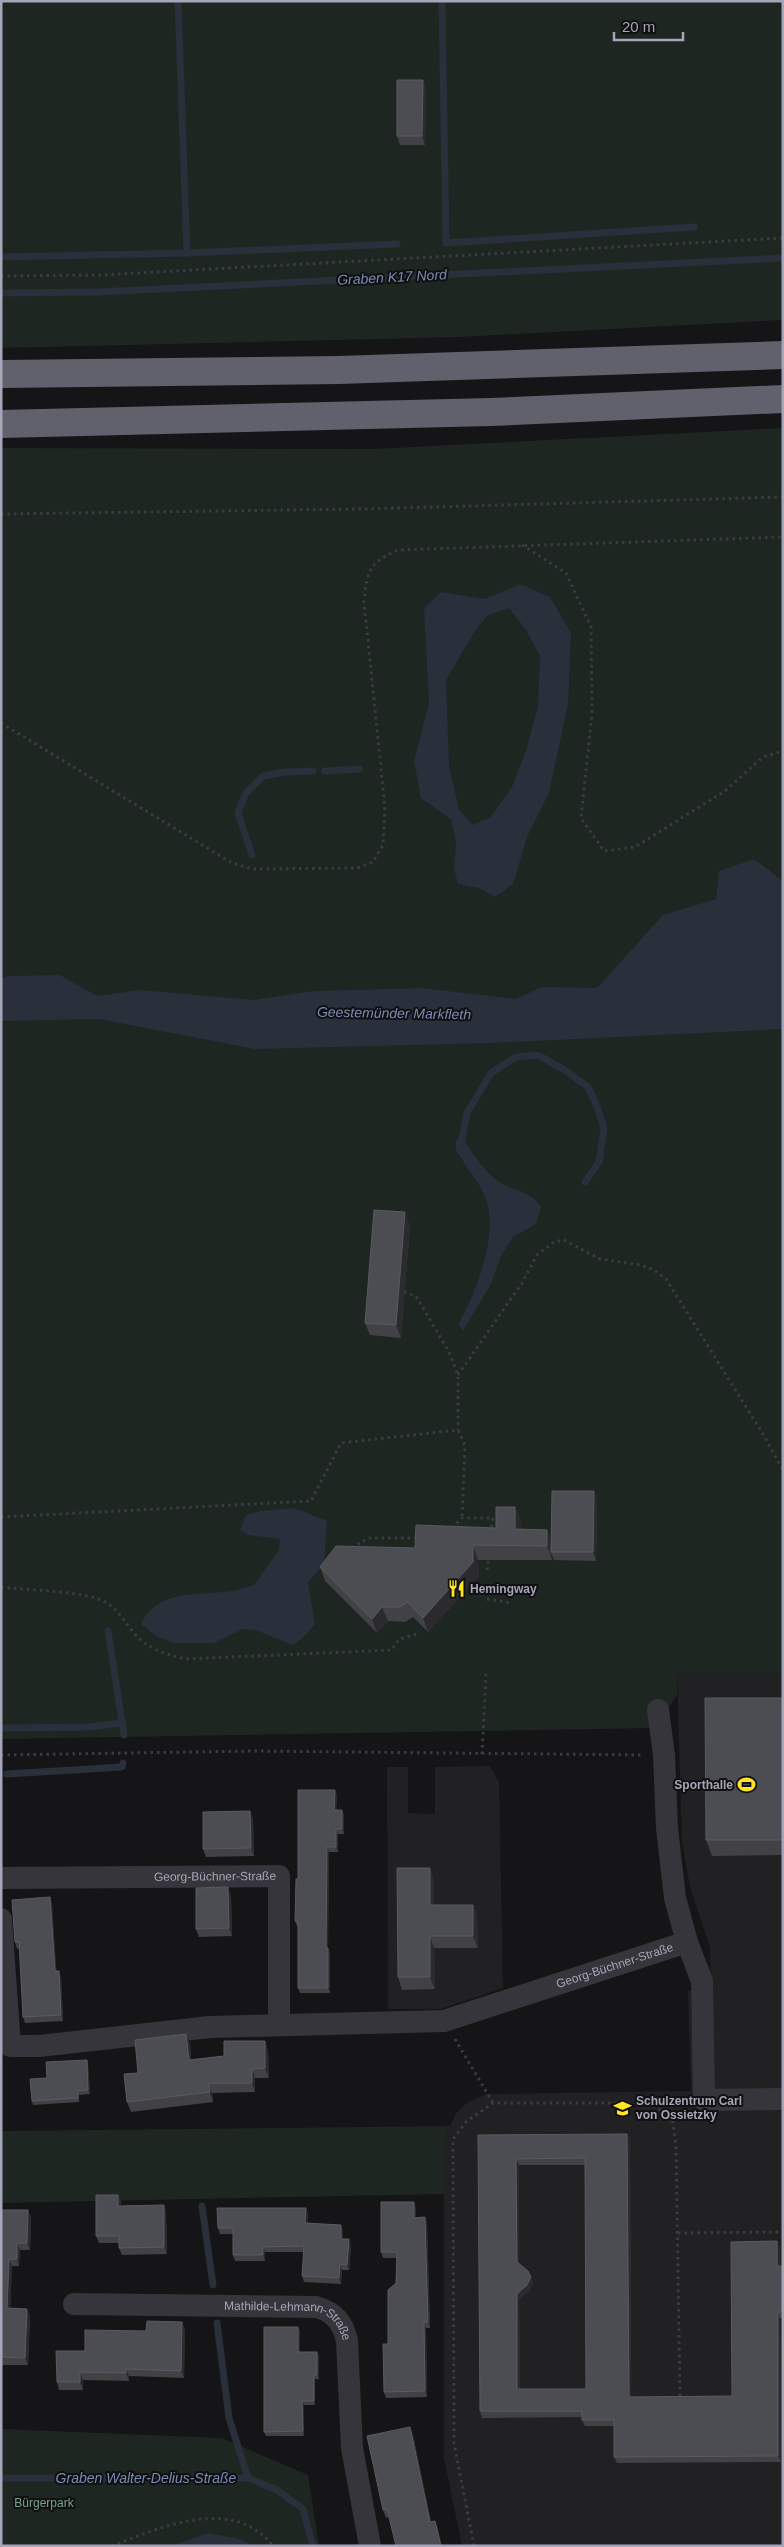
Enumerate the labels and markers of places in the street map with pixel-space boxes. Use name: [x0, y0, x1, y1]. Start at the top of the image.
restaurant icon: Hemingway: [446, 1579, 466, 1599]
place label: Hemingway: [470, 1582, 537, 1596]
sports icon: Sporthalle: [737, 1775, 757, 1795]
place label: Sporthalle: [674, 1778, 733, 1792]
place label: Schulzentrum Carl von Ossietzky: [636, 2094, 742, 2122]
school or university icon: Schulzentrum Carl von Ossietzky: [612, 2098, 632, 2118]

